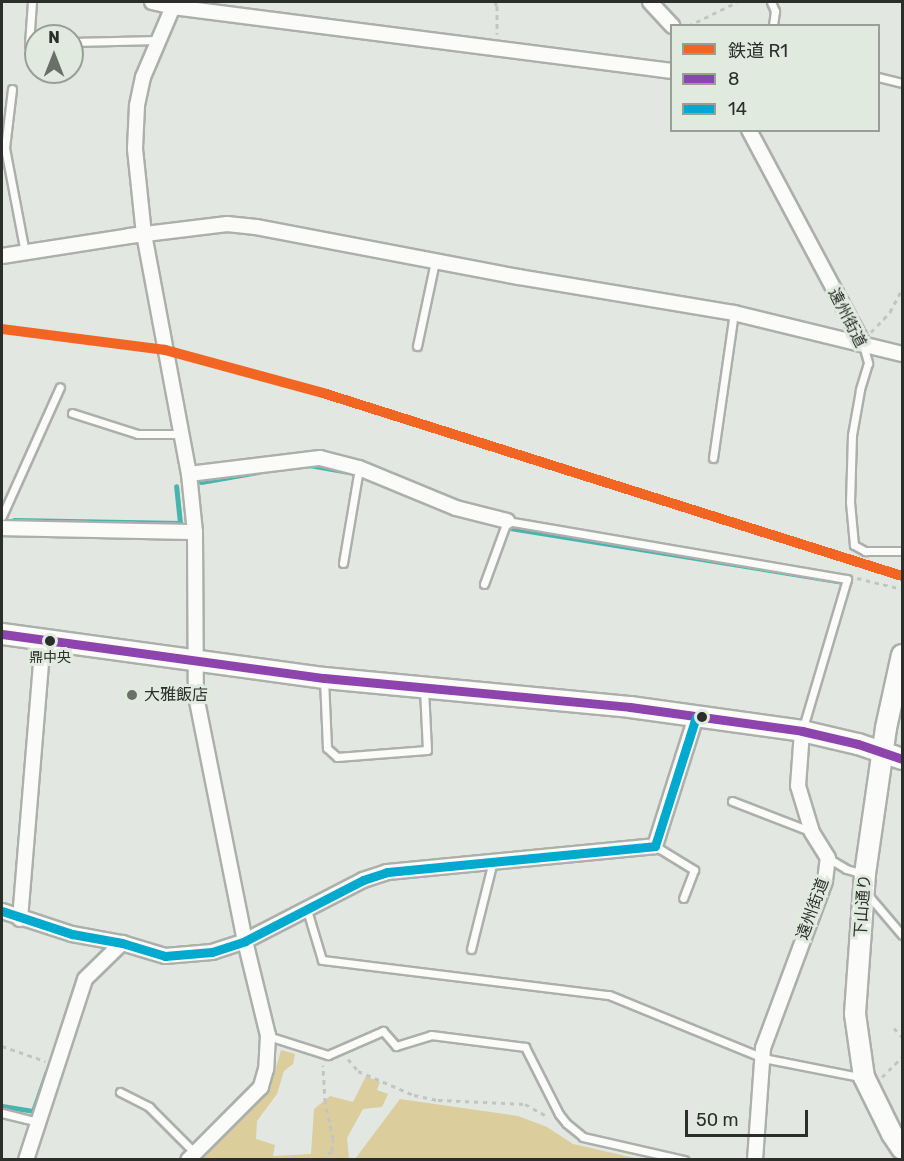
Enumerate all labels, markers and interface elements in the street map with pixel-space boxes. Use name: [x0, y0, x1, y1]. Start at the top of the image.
north arrow: [24, 24, 84, 84]
legend: [670, 24, 880, 132]
text: N: [48, 28, 60, 47]
text: 鉄道 R1: [728, 40, 788, 62]
text: 8: [728, 68, 739, 90]
text: 14: [728, 98, 747, 120]
street label: 遠州街道: [824, 285, 870, 351]
marker: 鼎中央: [44, 635, 56, 647]
place label: 鼎中央: [29, 650, 71, 666]
place label: 大雅飯店: [144, 685, 208, 705]
marker: 大雅飯店: [125, 688, 139, 702]
unlabelled marker: [696, 711, 708, 723]
street label: 下山通り: [851, 873, 875, 939]
street label: 遠州街道: [793, 876, 833, 942]
scale bar: [688, 1098, 811, 1136]
text: 50 m: [696, 1109, 739, 1131]

